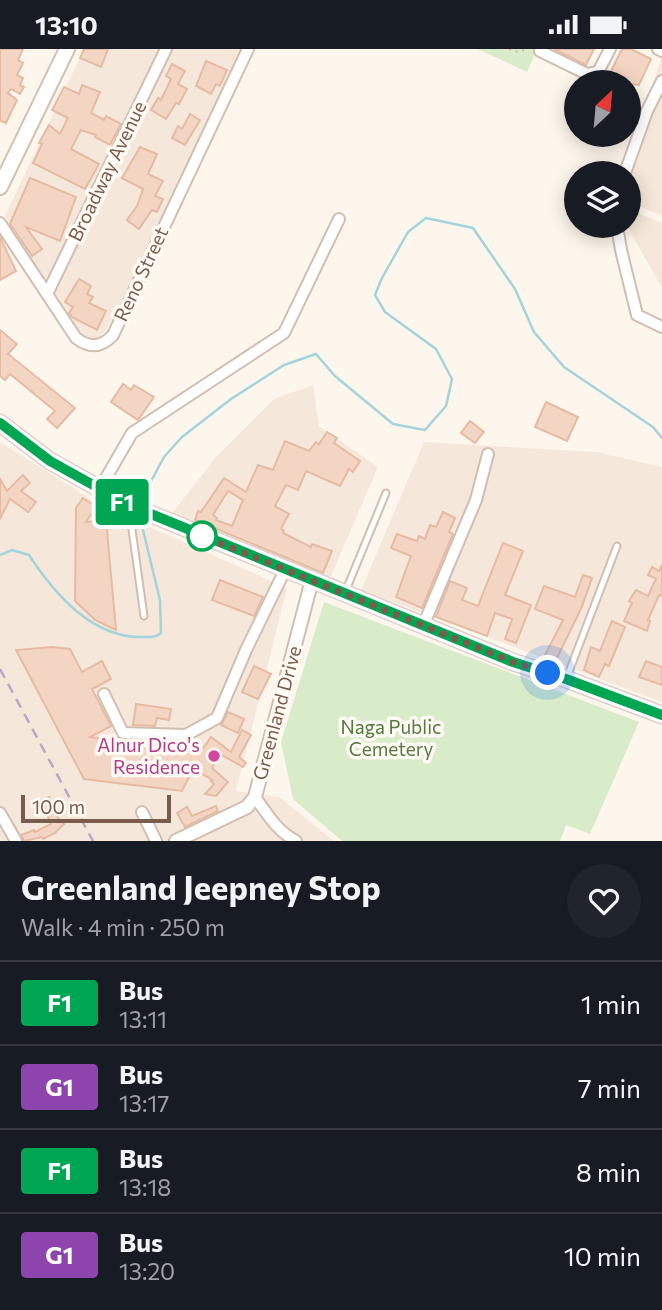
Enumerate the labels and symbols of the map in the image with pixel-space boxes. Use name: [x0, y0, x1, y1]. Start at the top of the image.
north arrow: [564, 70, 640, 147]
street label: Broadway Avenue: [63, 97, 150, 245]
street label: Reno Street: [109, 223, 173, 325]
line badge: F1: [90, 479, 154, 525]
unlabelled marker: [187, 521, 217, 551]
street label: Greenland Drive: [248, 643, 306, 783]
your location: [530, 655, 565, 690]
park label: Naga Public Cemetery: [341, 715, 441, 760]
place label: Alnur Dico's Residence: [97, 733, 200, 778]
marker: Alnur Dico's Residence: [206, 748, 222, 764]
scale bar: [21, 792, 172, 824]

